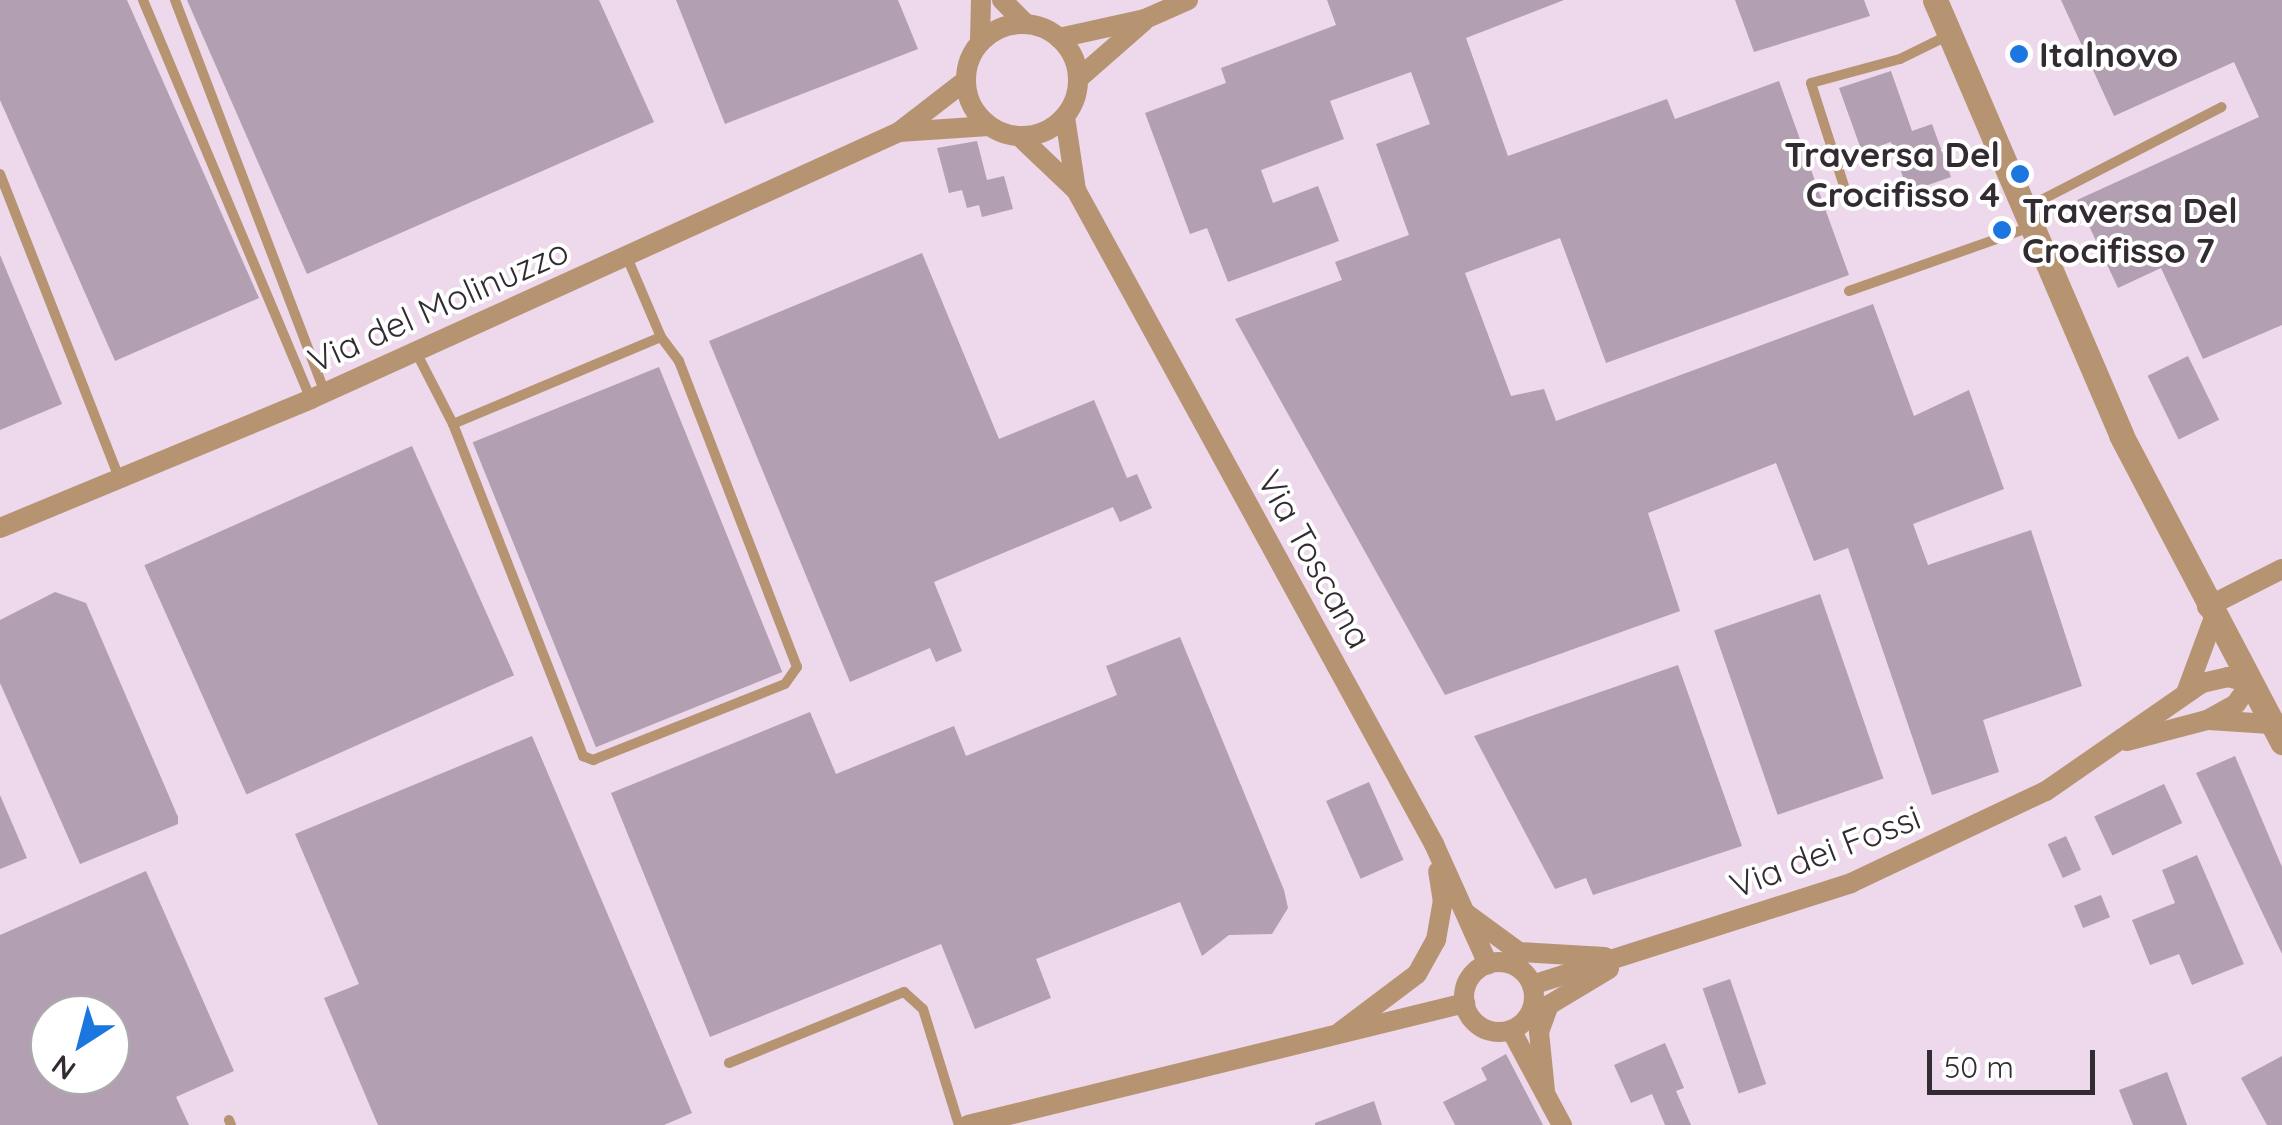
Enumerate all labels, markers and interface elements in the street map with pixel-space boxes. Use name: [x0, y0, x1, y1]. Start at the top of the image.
place label: Italnovo: [2039, 33, 2178, 75]
marker: Italnovo: [2008, 43, 2030, 65]
place label: Traversa Del Crocifisso 4: [1784, 133, 2000, 215]
marker: Traversa Del Crocifisso 4: [2009, 163, 2031, 185]
place label: Traversa Del Crocifisso 7: [2022, 189, 2238, 271]
marker: Traversa Del Crocifisso 7: [1991, 219, 2013, 241]
street label: Via del Molinuzzo: [301, 229, 575, 381]
street label: Via Toscana: [1249, 463, 1381, 655]
street label: Via dei Fossi: [1724, 796, 1926, 906]
north arrow: [30, 995, 130, 1095]
scale bar: [1932, 1030, 2100, 1092]
text: N: [45, 1048, 82, 1088]
text: 50 m: [1944, 1048, 2014, 1086]

